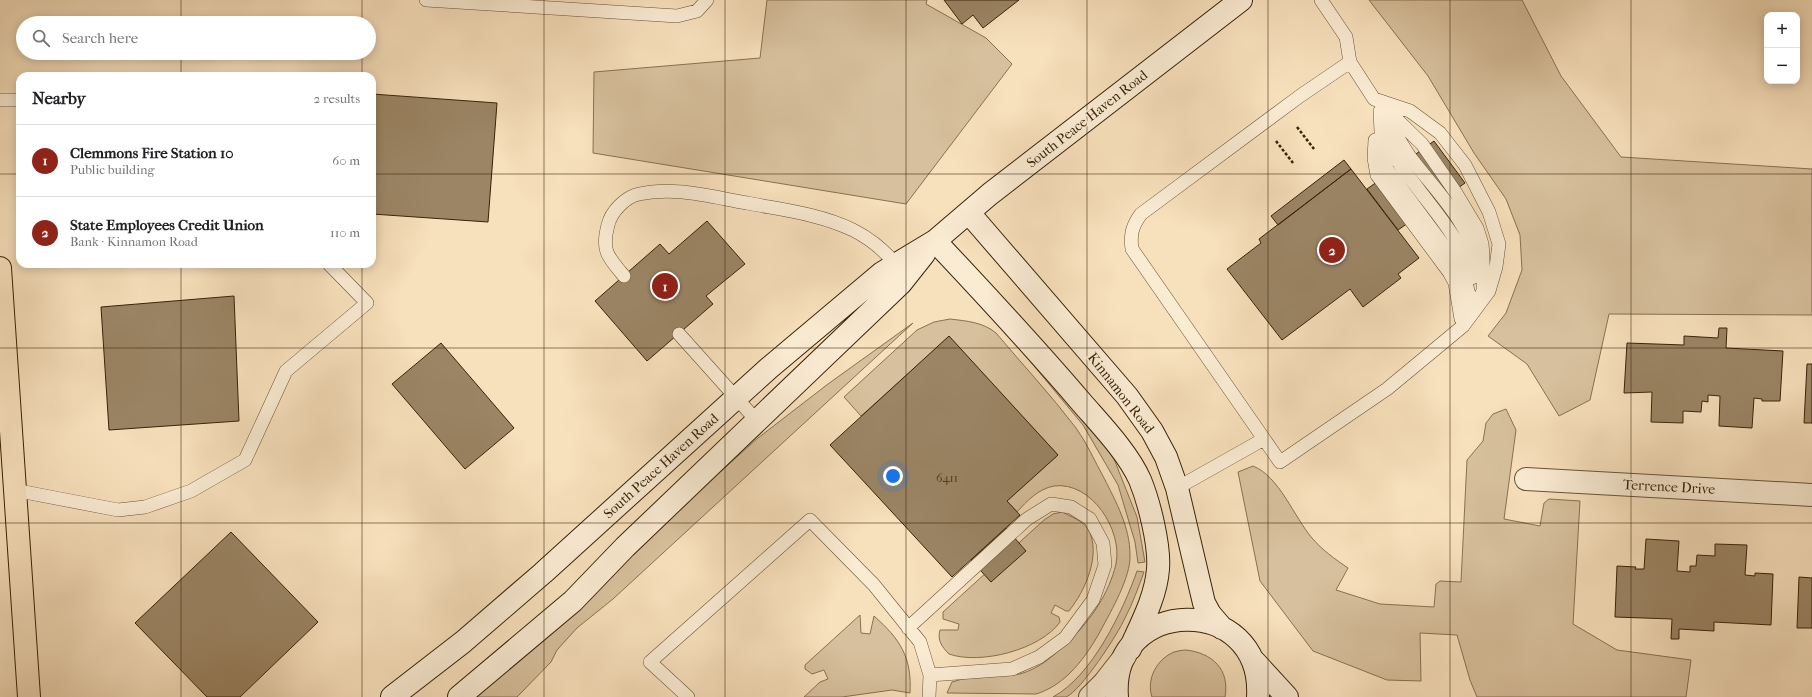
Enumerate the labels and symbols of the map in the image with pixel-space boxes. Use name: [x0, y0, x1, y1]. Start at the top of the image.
street label: South Peace Haven Road: [1023, 66, 1151, 172]
pin: 2: [1319, 235, 1345, 265]
pin: 1: [652, 271, 678, 301]
street label: Kinnamon Road: [1084, 349, 1158, 437]
street label: South Peace Haven Road: [600, 410, 722, 522]
your location: [883, 466, 903, 486]
house number: 6411: [936, 471, 958, 485]
street label: Terrence Drive: [1622, 476, 1716, 498]

